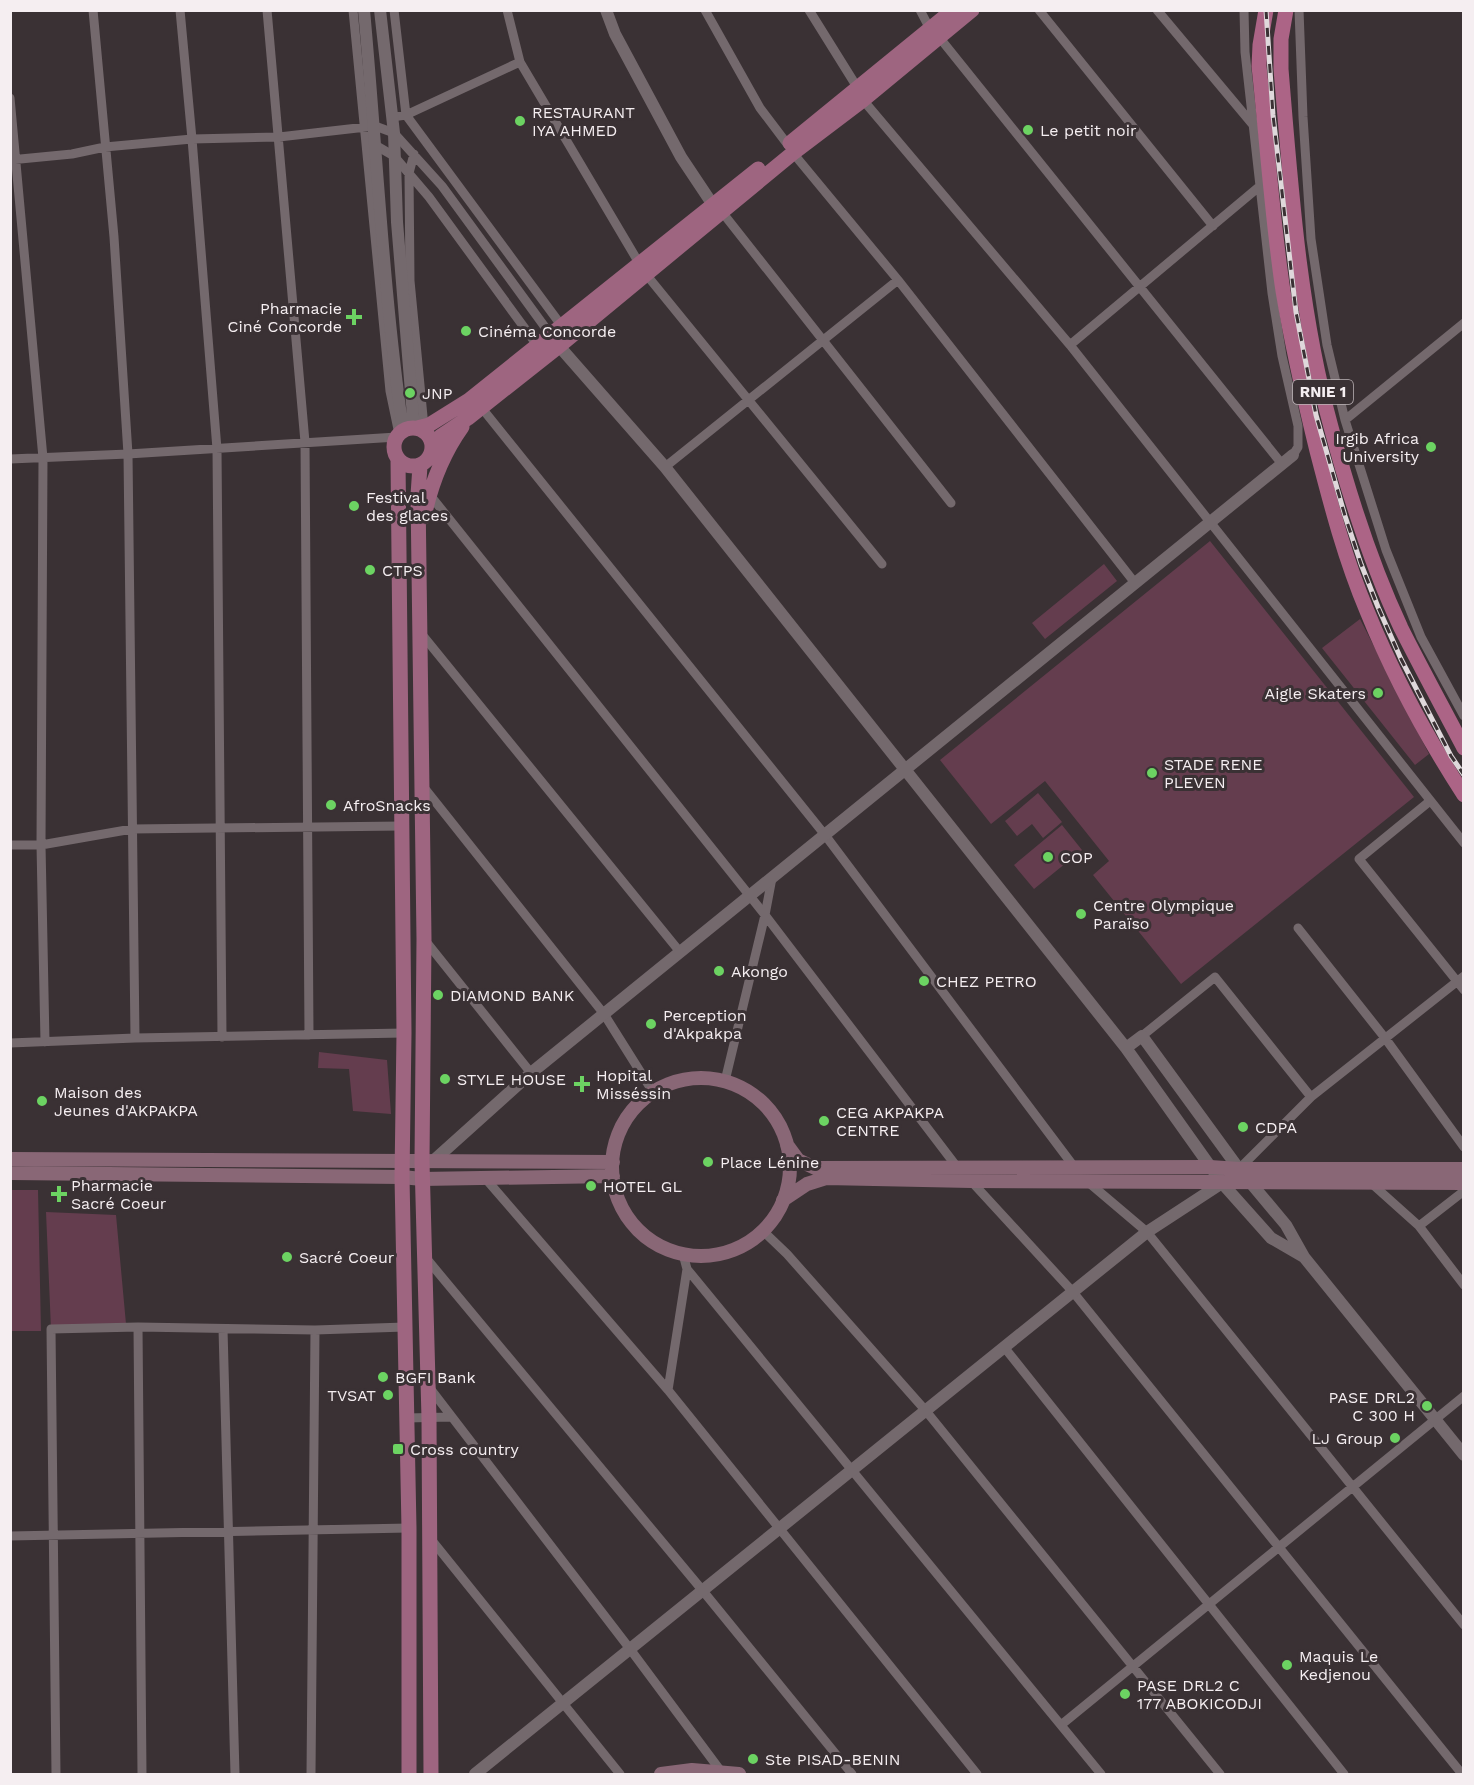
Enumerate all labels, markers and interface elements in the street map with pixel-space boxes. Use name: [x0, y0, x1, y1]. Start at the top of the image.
place label: RESTAURANT IYA AHMED: [532, 103, 635, 140]
marker: RESTAURANT IYA AHMED: [513, 114, 527, 128]
place label: Le petit noir: [1040, 121, 1137, 140]
marker: Le petit noir: [1021, 123, 1035, 137]
place label: Pharmacie Ciné Concorde: [228, 299, 342, 336]
marker: Pharmacie Ciné Concorde: [347, 310, 361, 324]
place label: Cinéma Concorde: [478, 322, 616, 341]
marker: Cinéma Concorde: [459, 324, 473, 338]
road number: RNIE 1: [1293, 380, 1353, 404]
place label: JNP: [422, 384, 453, 403]
marker: JNP: [403, 386, 417, 400]
place label: Irgib Africa University: [1335, 429, 1420, 466]
marker: Irgib Africa University: [1424, 440, 1438, 454]
place label: Festival des glaces: [366, 488, 448, 525]
marker: Festival des glaces: [347, 499, 361, 513]
place label: CTPS: [382, 561, 423, 580]
marker: CTPS: [363, 563, 377, 577]
place label: Aigle Skaters: [1265, 684, 1366, 703]
marker: Aigle Skaters: [1371, 686, 1385, 700]
place label: STADE RENE PLEVEN: [1164, 755, 1263, 792]
marker: STADE RENE PLEVEN: [1145, 766, 1159, 780]
place label: AfroSnacks: [343, 796, 431, 815]
marker: AfroSnacks: [324, 798, 338, 812]
place label: COP: [1060, 848, 1093, 867]
marker: COP: [1041, 850, 1055, 864]
place label: Centre Olympique Paraïso: [1093, 896, 1234, 933]
marker: Centre Olympique Paraïso: [1074, 907, 1088, 921]
place label: Akongo: [731, 962, 788, 981]
marker: Akongo: [712, 964, 726, 978]
place label: CHEZ PETRO: [936, 972, 1037, 991]
marker: CHEZ PETRO: [917, 974, 931, 988]
place label: DIAMOND BANK: [450, 986, 575, 1005]
marker: DIAMOND BANK: [431, 988, 445, 1002]
place label: Perception d'Akpakpa: [663, 1006, 747, 1043]
marker: Perception d'Akpakpa: [644, 1017, 658, 1031]
place label: Hopital Misséssin: [596, 1066, 671, 1103]
place label: STYLE HOUSE: [457, 1070, 566, 1089]
marker: STYLE HOUSE: [438, 1072, 452, 1086]
marker: Hopital Misséssin: [573, 1075, 591, 1093]
place label: Maison des Jeunes d'AKPAKPA: [54, 1083, 198, 1120]
marker: Maison des Jeunes d'AKPAKPA: [35, 1094, 49, 1108]
place label: CEG AKPAKPA CENTRE: [836, 1103, 944, 1140]
marker: CEG AKPAKPA CENTRE: [817, 1114, 831, 1128]
place label: CDPA: [1255, 1118, 1298, 1137]
marker: CDPA: [1236, 1120, 1250, 1134]
place label: Place Lénine: [720, 1153, 819, 1172]
marker: Place Lénine: [701, 1155, 715, 1169]
place label: Pharmacie Sacré Coeur: [71, 1176, 167, 1213]
place label: HOTEL GL: [603, 1177, 682, 1196]
marker: HOTEL GL: [584, 1179, 598, 1193]
marker: Pharmacie Sacré Coeur: [52, 1187, 66, 1201]
place label: Sacré Coeur: [299, 1248, 395, 1267]
marker: Sacré Coeur: [280, 1250, 294, 1264]
place label: BGFI Bank: [395, 1368, 475, 1387]
marker: BGFI Bank: [376, 1370, 390, 1384]
place label: TVSAT: [327, 1386, 376, 1405]
marker: TVSAT: [381, 1388, 395, 1402]
place label: PASE DRL2 C 300 H: [1329, 1388, 1415, 1425]
marker: PASE DRL2 C 300 H: [1420, 1399, 1434, 1413]
place label: LJ Group: [1312, 1429, 1383, 1448]
marker: LJ Group: [1388, 1431, 1402, 1445]
place label: Cross country: [410, 1440, 520, 1459]
marker: Cross country: [391, 1442, 405, 1456]
place label: Maquis Le Kedjenou: [1299, 1647, 1378, 1684]
marker: Maquis Le Kedjenou: [1280, 1658, 1294, 1672]
place label: PASE DRL2 C 177 ABOKICODJI: [1137, 1676, 1262, 1713]
marker: PASE DRL2 C 177 ABOKICODJI: [1118, 1687, 1132, 1701]
place label: Ste PISAD-BENIN: [765, 1750, 900, 1769]
marker: Ste PISAD-BENIN: [746, 1752, 760, 1766]

